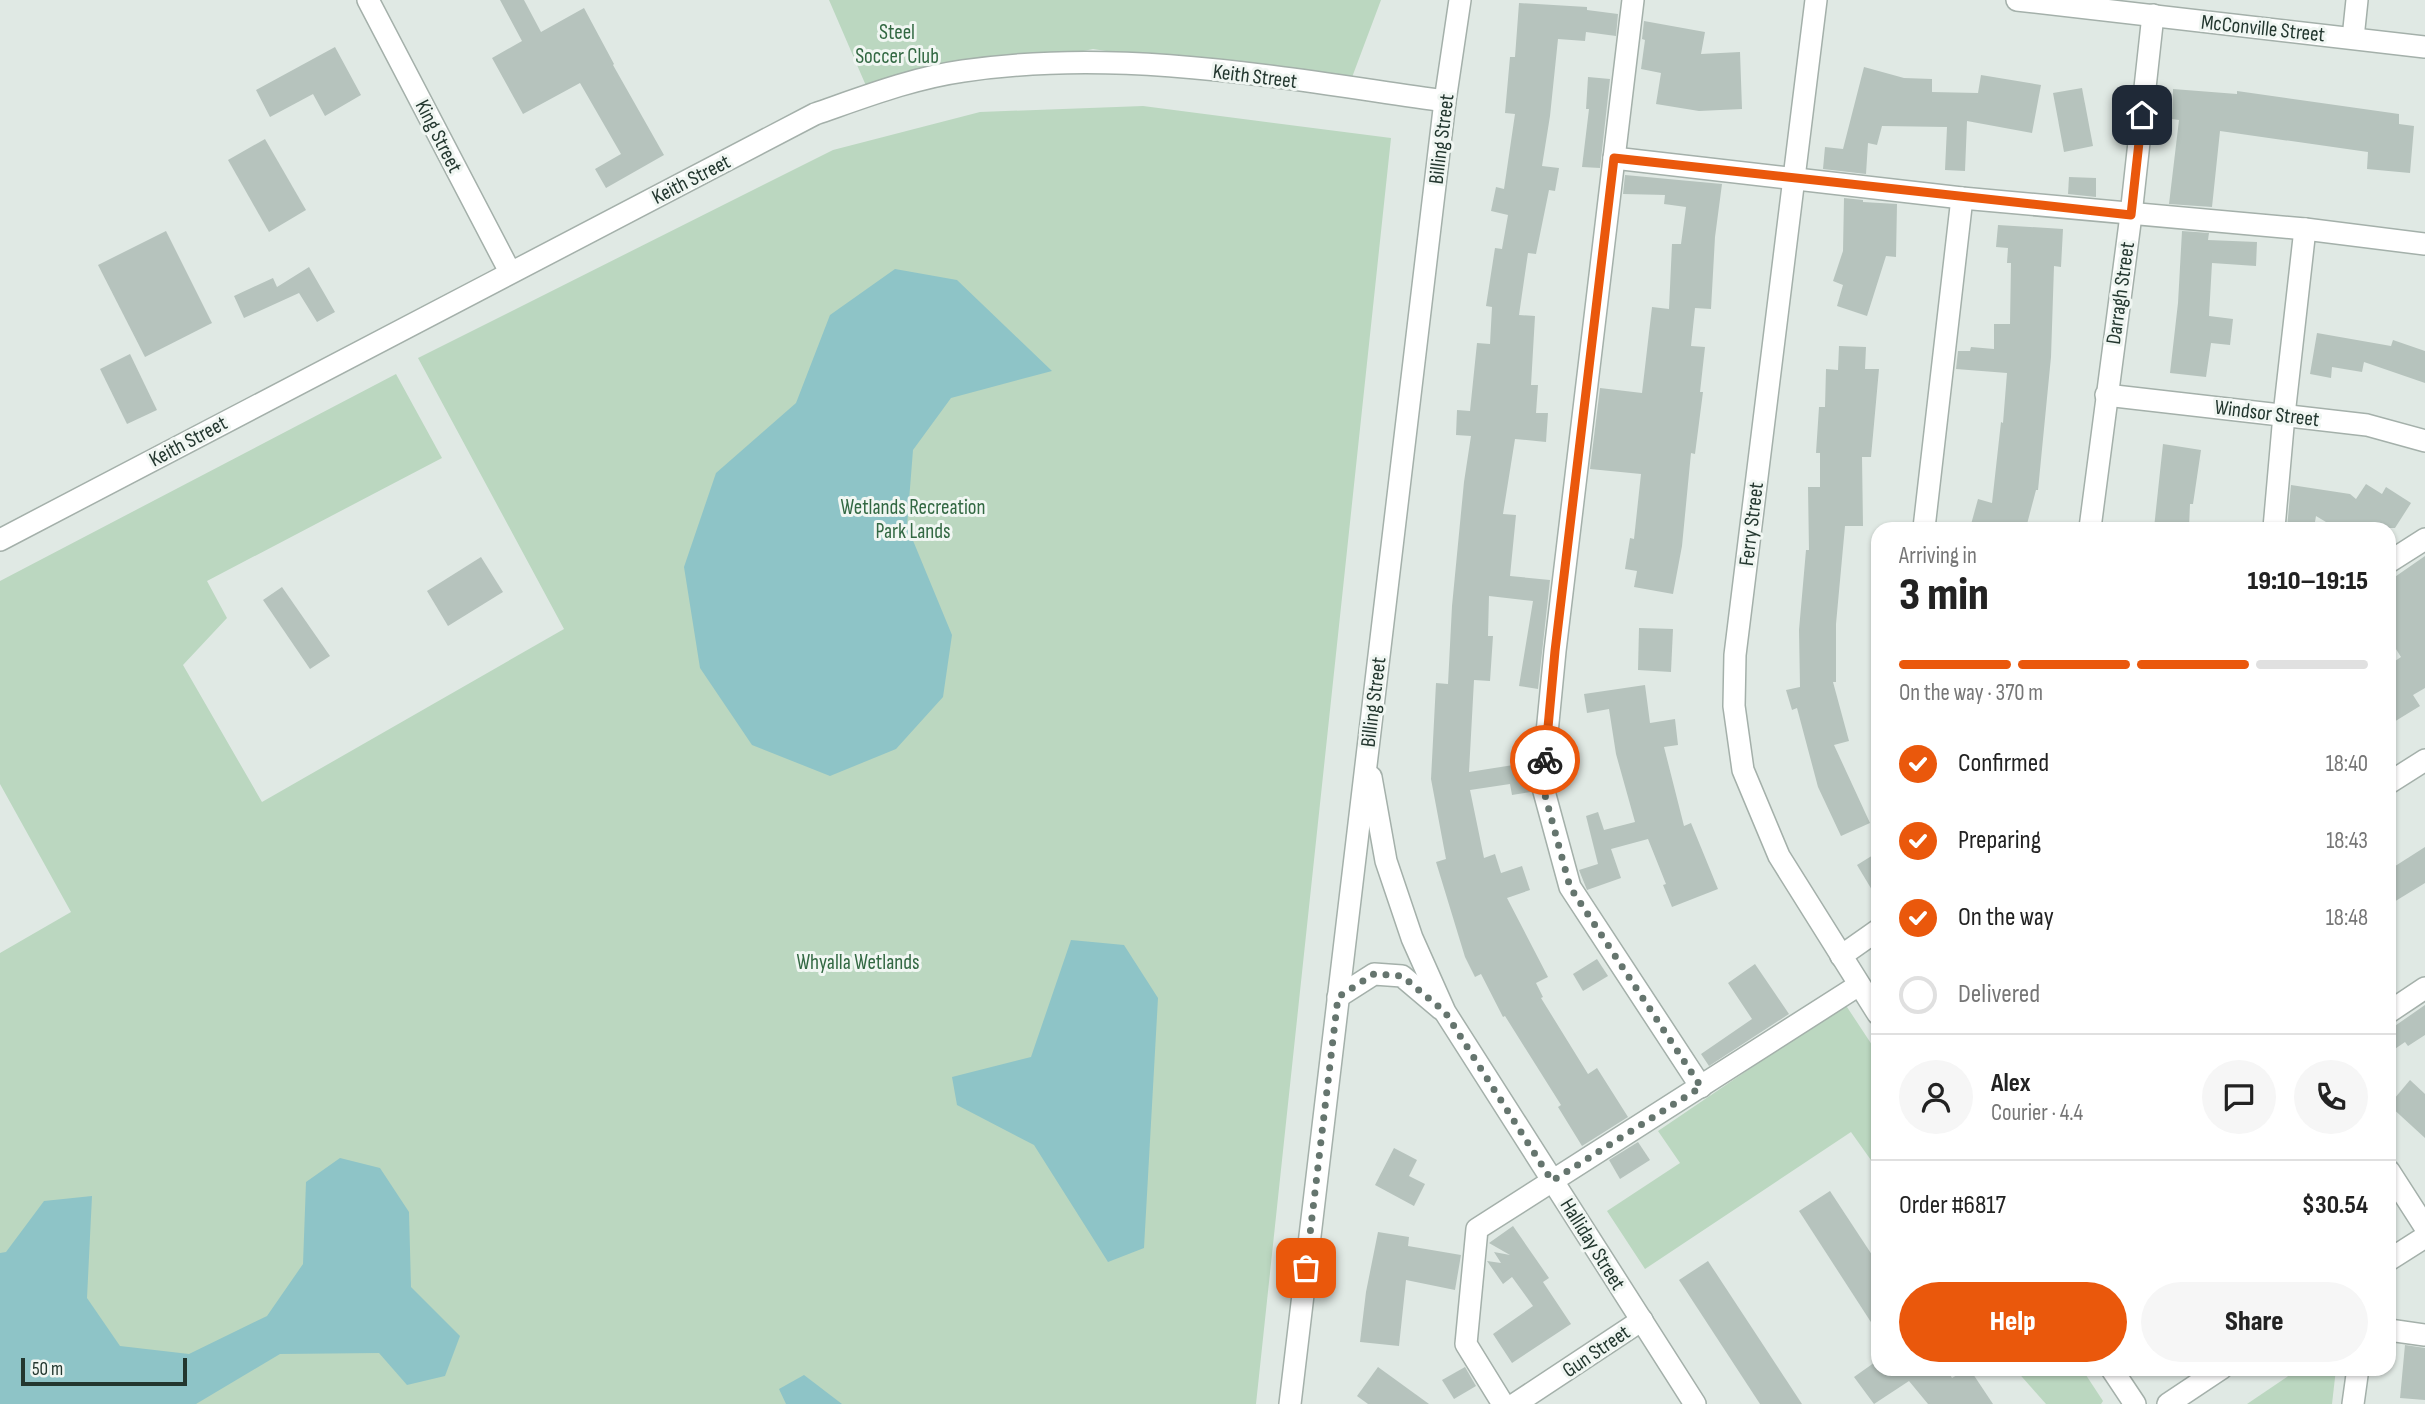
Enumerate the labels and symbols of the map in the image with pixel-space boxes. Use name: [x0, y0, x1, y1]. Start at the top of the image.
street label: McConville Street: [2200, 10, 2326, 47]
park label: Steel Soccer Club: [855, 20, 939, 69]
street label: Keith Street: [1211, 59, 1298, 94]
pin: [2112, 85, 2172, 145]
street label: Billing Street: [1424, 93, 1459, 185]
street label: King Street: [410, 96, 468, 177]
street label: Keith Street: [648, 149, 735, 210]
street label: Darragh Street: [2101, 240, 2140, 346]
street label: Windsor Street: [2213, 395, 2321, 432]
street label: Keith Street: [145, 411, 231, 472]
street label: Ferry Street: [1734, 481, 1769, 567]
park label: Wetlands Recreation Park Lands: [840, 495, 986, 544]
street label: Billing Street: [1356, 656, 1391, 748]
courier: [1510, 725, 1580, 795]
park label: Whyalla Wetlands: [796, 950, 920, 975]
street label: Halliday Street: [1555, 1194, 1631, 1295]
pin: [1276, 1238, 1336, 1298]
street label: Gun Street: [1558, 1320, 1635, 1383]
scale bar: [21, 1355, 187, 1387]

